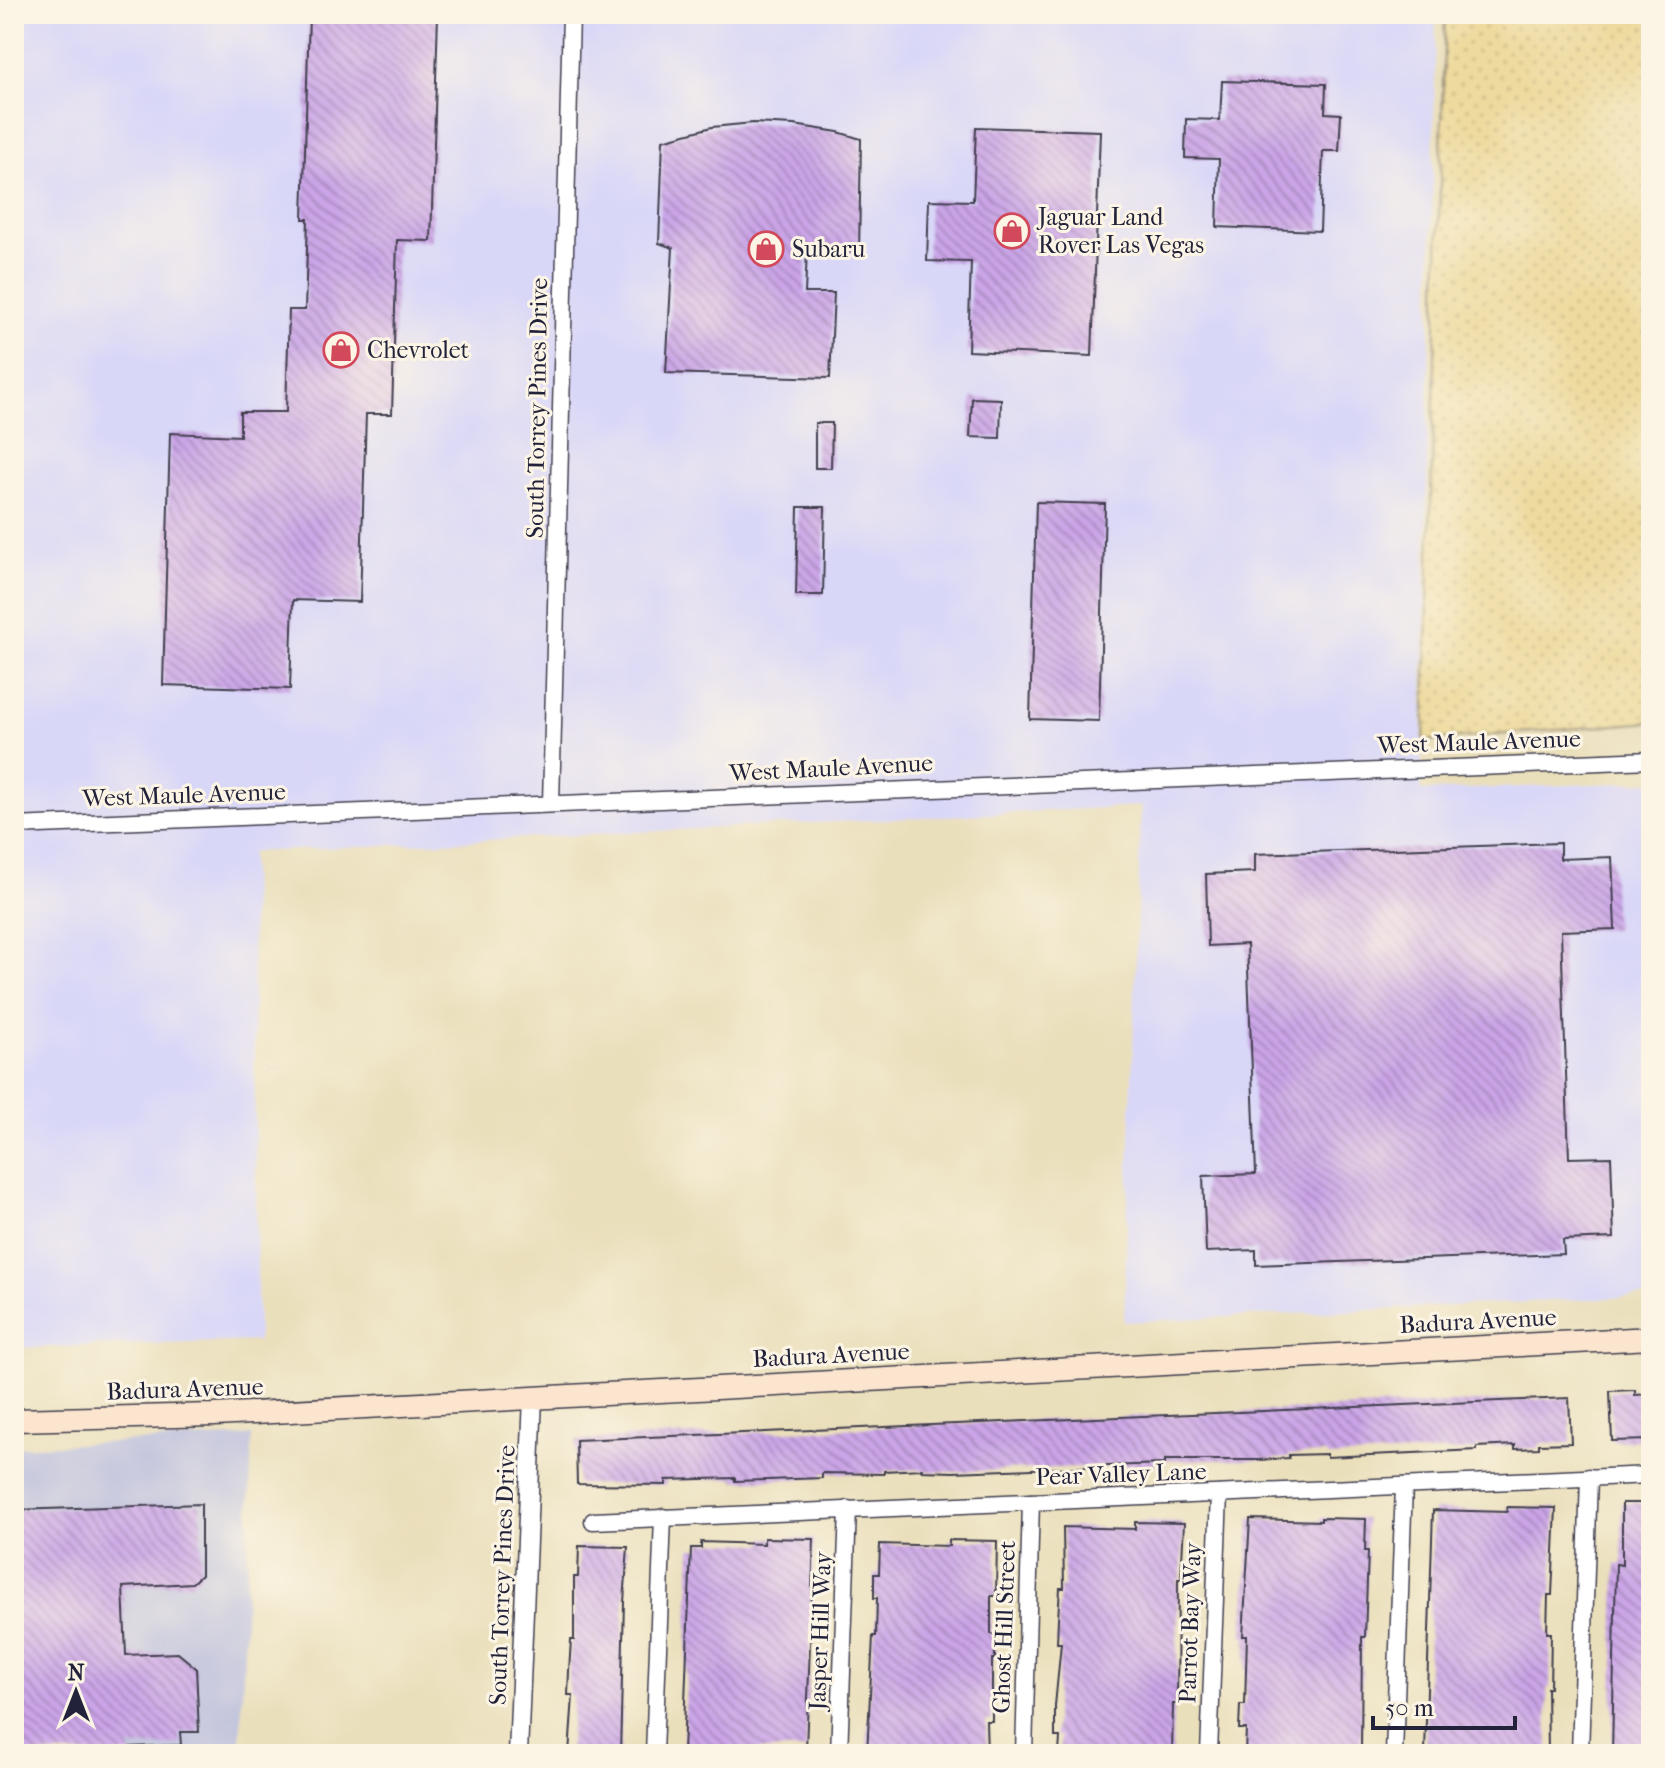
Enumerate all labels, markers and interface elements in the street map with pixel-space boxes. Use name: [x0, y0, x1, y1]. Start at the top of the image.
place label: Jaguar Land Rover Las Vegas: [1036, 203, 1204, 259]
shop icon: Jaguar Land Rover Las Vegas: [993, 212, 1031, 250]
shop icon: Subaru: [747, 230, 785, 268]
place label: Subaru: [792, 235, 866, 263]
street label: South Torrey Pines Drive: [521, 277, 553, 539]
shop icon: Chevrolet: [322, 331, 360, 369]
place label: Chevrolet: [367, 336, 470, 364]
street label: West Maule Avenue: [1376, 724, 1582, 760]
street label: West Maule Avenue: [727, 749, 934, 787]
street label: West Maule Avenue: [81, 777, 287, 813]
street label: Badura Avenue: [1399, 1303, 1557, 1339]
street label: Badura Avenue: [752, 1337, 910, 1373]
street label: Badura Avenue: [106, 1372, 264, 1406]
street label: South Torrey Pines Drive: [483, 1444, 521, 1706]
street label: Pear Valley Lane: [1035, 1457, 1207, 1491]
street label: Ghost Hill Street: [987, 1540, 1021, 1714]
street label: Parrot Bay Way: [1173, 1541, 1207, 1704]
street label: Jasper Hill Way: [803, 1550, 837, 1713]
north arrow: [36, 1652, 116, 1732]
text: N: [68, 1660, 85, 1686]
scale bar: [1373, 1680, 1515, 1730]
text: 50 m: [1385, 1694, 1434, 1722]

